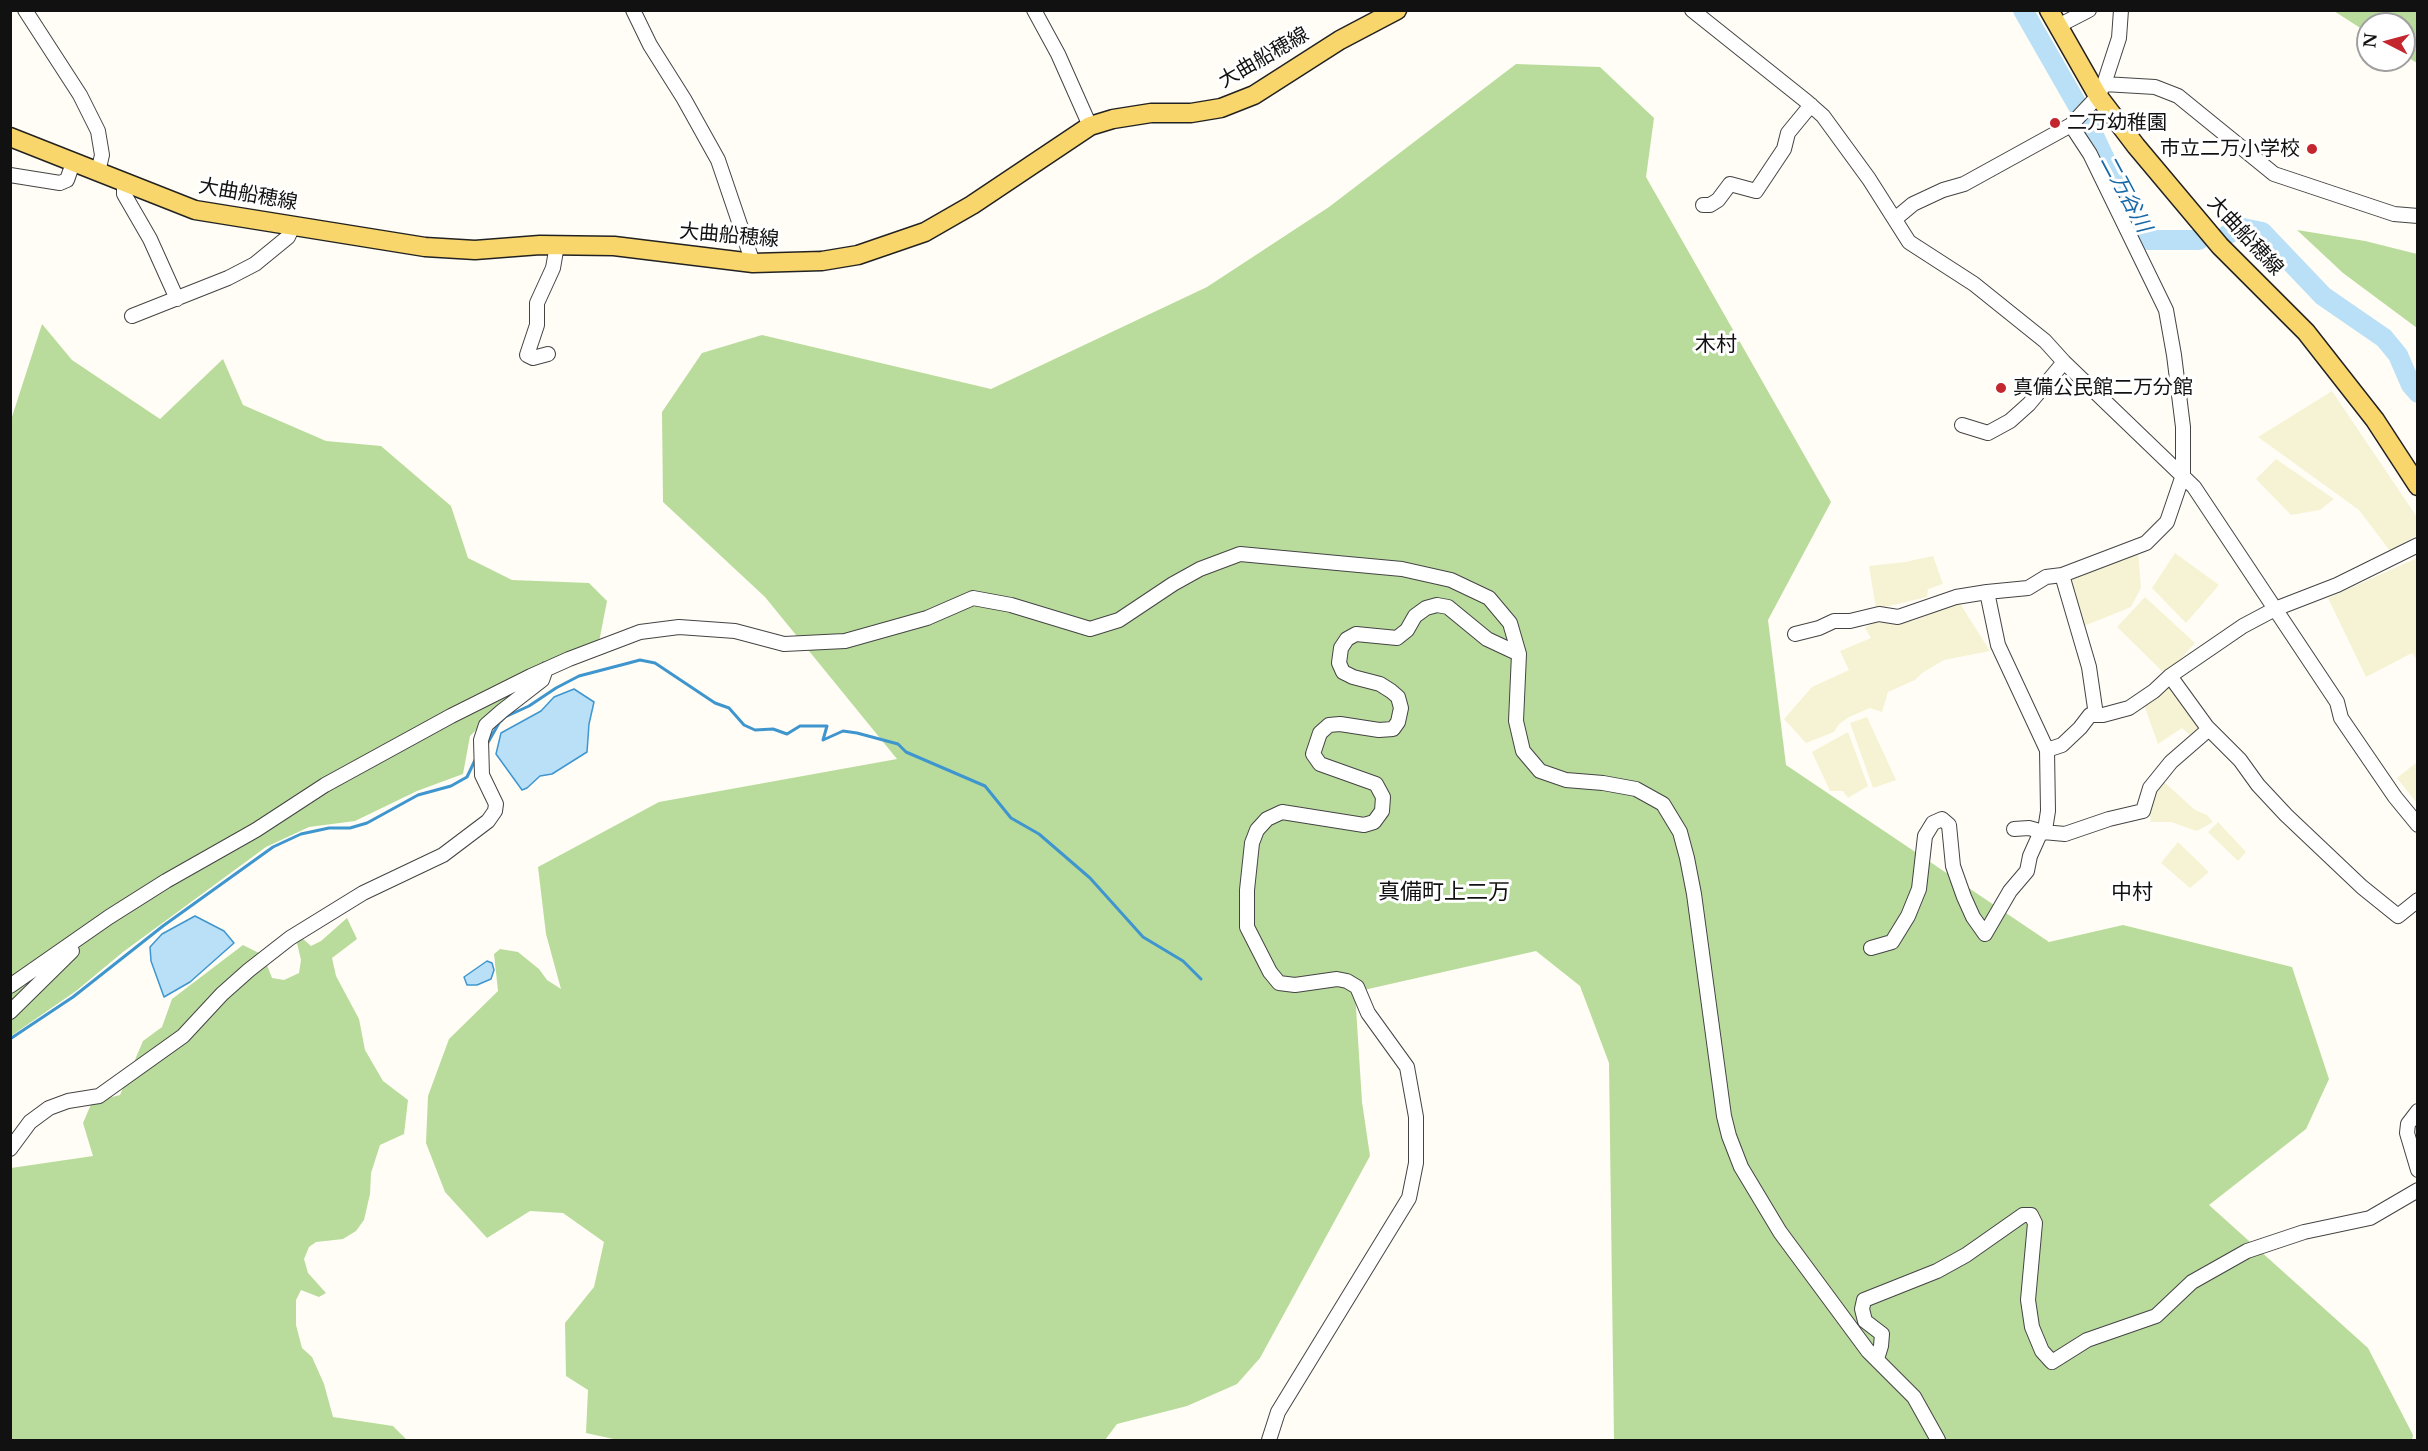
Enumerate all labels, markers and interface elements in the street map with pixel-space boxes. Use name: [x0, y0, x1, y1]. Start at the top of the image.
north arrow: [2356, 12, 2416, 72]
street label: 大曲船穂線: [1215, 23, 1313, 93]
text: N: [2359, 32, 2381, 49]
place label: 二万幼稚園: [2067, 111, 2167, 135]
marker: 二万幼稚園: [2048, 116, 2062, 130]
place label: 市立二万小学校: [2160, 137, 2300, 161]
marker: 市立二万小学校: [2305, 142, 2319, 156]
water label: 二万谷川: [2094, 151, 2156, 237]
street label: 大曲船穂線: [197, 174, 299, 216]
street label: 大曲船穂線: [2202, 191, 2288, 281]
street label: 大曲船穂線: [678, 220, 780, 252]
district label: 木村: [1695, 332, 1737, 358]
place label: 真備公民館二万分館: [2013, 376, 2193, 400]
marker: 真備公民館二万分館: [1994, 381, 2008, 395]
district label: 真備町上二万: [1378, 880, 1510, 906]
district label: 中村: [2111, 880, 2153, 906]

